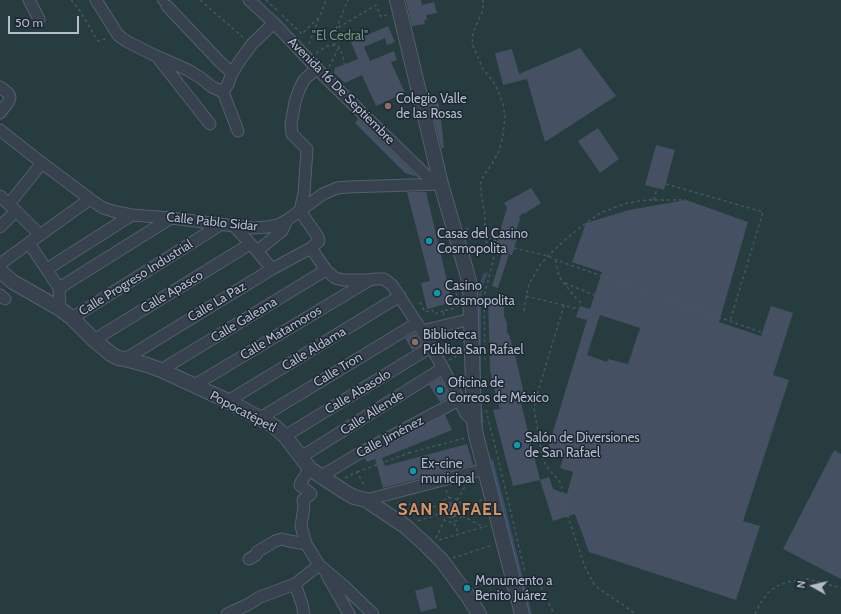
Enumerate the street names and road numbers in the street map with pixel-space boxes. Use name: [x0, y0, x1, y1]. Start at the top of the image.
street label: Avenida 16 De Septiembre: [284, 34, 398, 148]
street label: Calle Pablo Sidar: [166, 209, 258, 235]
street label: Calle Progreso Industrial: [76, 237, 196, 319]
street label: Calle Apasco: [138, 267, 206, 317]
street label: Calle La Paz: [185, 279, 249, 325]
street label: Calle Galeana: [208, 294, 280, 346]
street label: Calle Matamoros: [237, 303, 325, 363]
street label: Calle Aldama: [279, 324, 349, 374]
street label: Calle Tron: [311, 349, 365, 391]
street label: Calle Abasolo: [322, 366, 394, 418]
street label: Calle Allende: [337, 387, 407, 439]
street label: Popocatépetl: [207, 388, 279, 436]
street label: Calle Jiménez: [354, 413, 426, 461]

